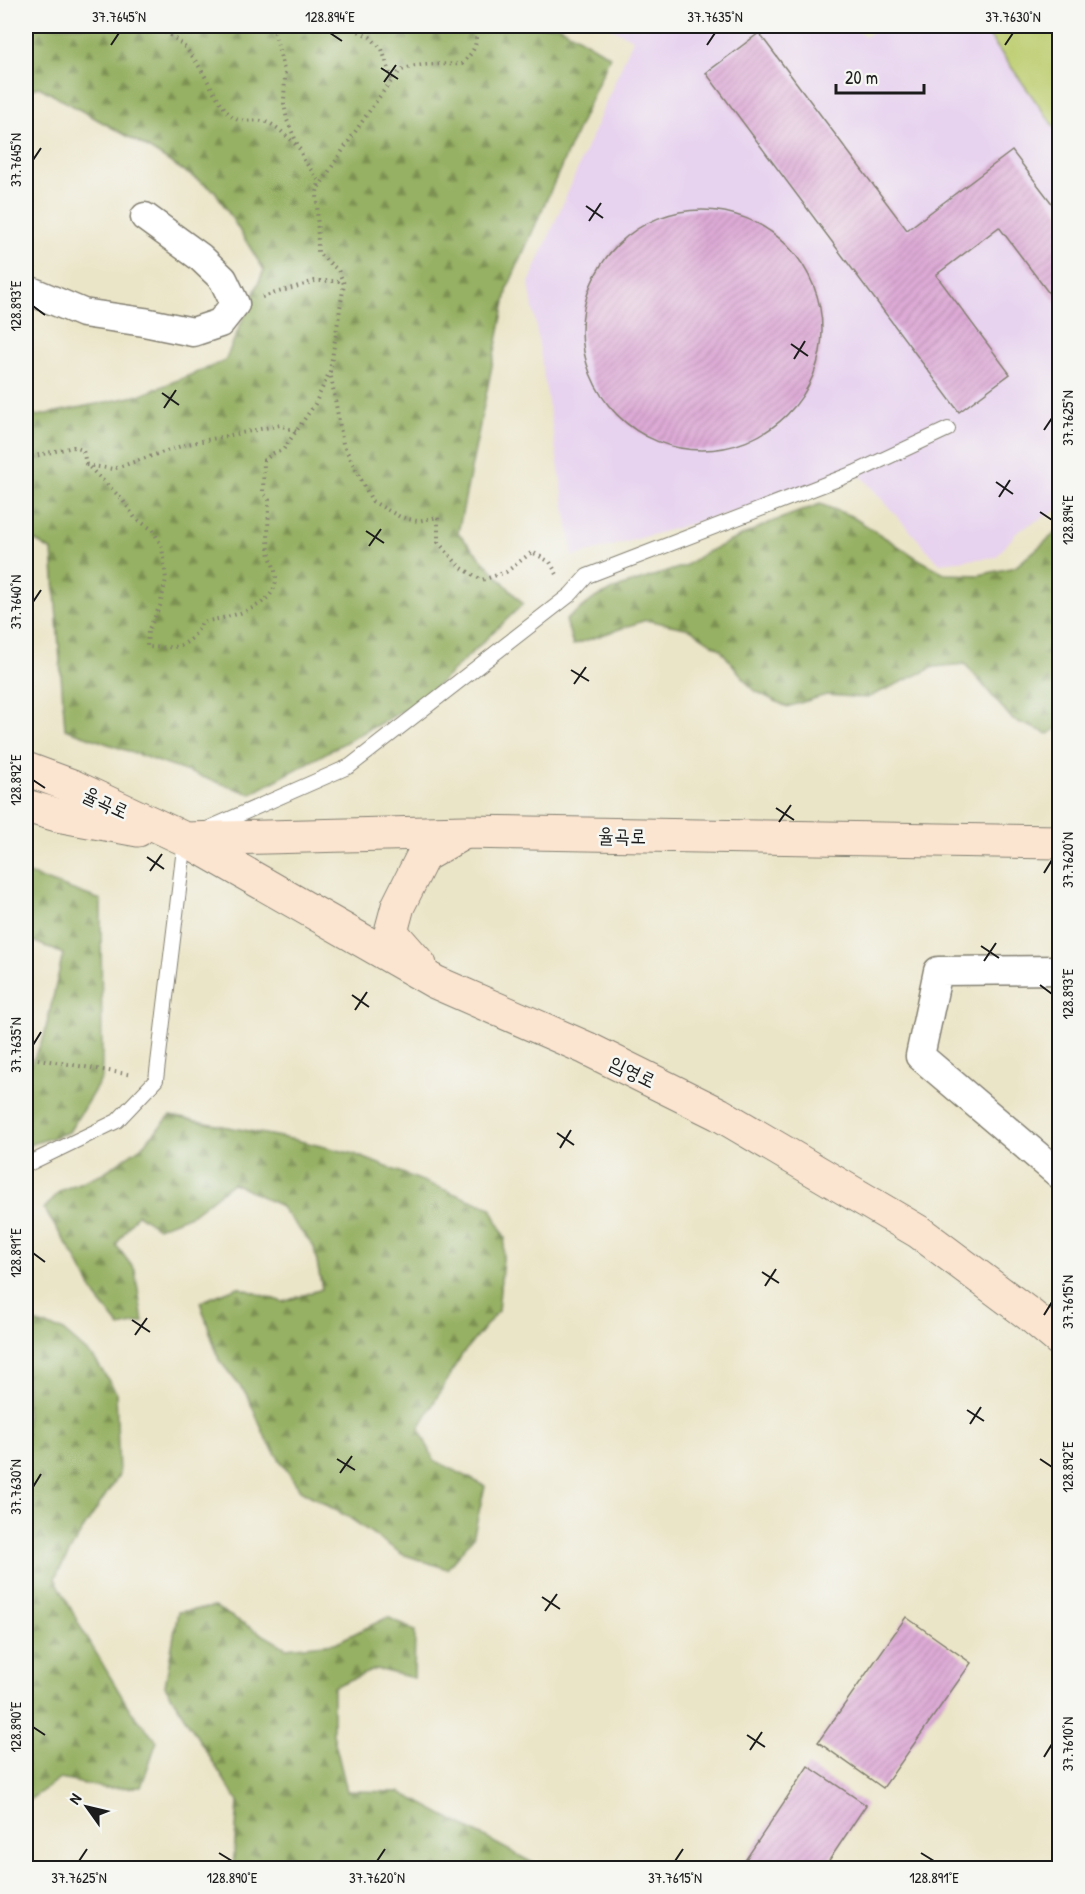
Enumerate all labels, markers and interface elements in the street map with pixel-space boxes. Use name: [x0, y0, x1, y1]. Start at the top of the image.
text: 37.7645°N: [92, 6, 146, 27]
text: 128.894°E: [305, 6, 355, 27]
text: 37.7635°N: [687, 6, 743, 27]
text: 37.7630°N: [985, 6, 1041, 27]
scale bar: [836, 57, 924, 95]
text: 20 m: [845, 65, 878, 90]
text: 37.7645°N: [5, 133, 26, 187]
text: 128.893°E: [5, 280, 26, 332]
text: 37.7625°N: [1057, 390, 1078, 446]
text: 128.894°E: [1057, 495, 1078, 545]
text: 37.7640°N: [5, 575, 26, 629]
text: 128.892°E: [5, 754, 26, 806]
street label: 율곡로: [78, 780, 134, 824]
street label: 율곡로: [598, 821, 646, 849]
text: 37.7620°N: [1057, 832, 1078, 888]
text: 128.893°E: [1057, 968, 1078, 1020]
text: 37.7635°N: [5, 1017, 26, 1073]
street label: 임영로: [605, 1048, 661, 1094]
text: 128.891°E: [5, 1228, 26, 1278]
text: 37.7615°N: [1057, 1275, 1078, 1329]
text: 128.892°E: [1057, 1441, 1078, 1493]
text: 37.7630°N: [5, 1459, 26, 1515]
text: 128.890°E: [5, 1701, 26, 1753]
text: 37.7610°N: [1057, 1717, 1078, 1771]
north arrow: [57, 1777, 117, 1837]
text: N: [63, 1789, 86, 1808]
text: 37.7625°N: [51, 1867, 107, 1888]
text: 128.890°E: [206, 1867, 258, 1888]
text: 37.7620°N: [349, 1867, 405, 1888]
text: 37.7615°N: [648, 1867, 702, 1888]
text: 128.891°E: [909, 1867, 959, 1888]

